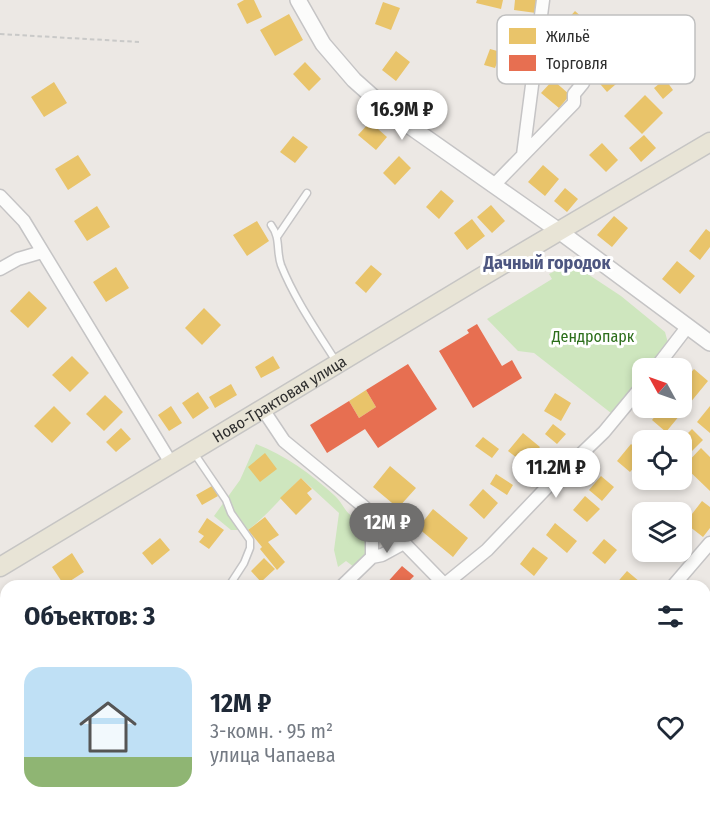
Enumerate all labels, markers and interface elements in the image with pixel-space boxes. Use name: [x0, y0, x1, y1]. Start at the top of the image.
legend: [497, 15, 695, 84]
text: Жильё: [546, 27, 590, 46]
text: Торговля: [546, 54, 608, 73]
pin: 16.9M ₽: [347, 90, 457, 141]
text: 16.9M ₽: [371, 97, 433, 121]
district label: Дачный городок: [482, 252, 611, 274]
park label: Дендропарк: [551, 327, 635, 346]
street label: Ново-Трактовая улица: [209, 352, 350, 447]
north arrow: [632, 358, 692, 418]
map controls: [632, 358, 692, 562]
button: locate: [632, 430, 692, 490]
pin: 11.2M ₽: [501, 448, 611, 499]
text: 11.2M ₽: [526, 455, 586, 479]
button: layers: [632, 502, 692, 562]
pin: 12M ₽: [345, 503, 429, 554]
text: 12M ₽: [363, 510, 411, 534]
icon: filters: [654, 600, 687, 633]
text: Объектов: 3: [24, 601, 155, 632]
text: 12M ₽: [210, 688, 271, 719]
icon: home: [72, 691, 144, 763]
icon: heart: [654, 711, 687, 744]
text: 3-комн. · 95 m²: [210, 719, 333, 743]
text: улица Чапаева: [210, 743, 336, 767]

